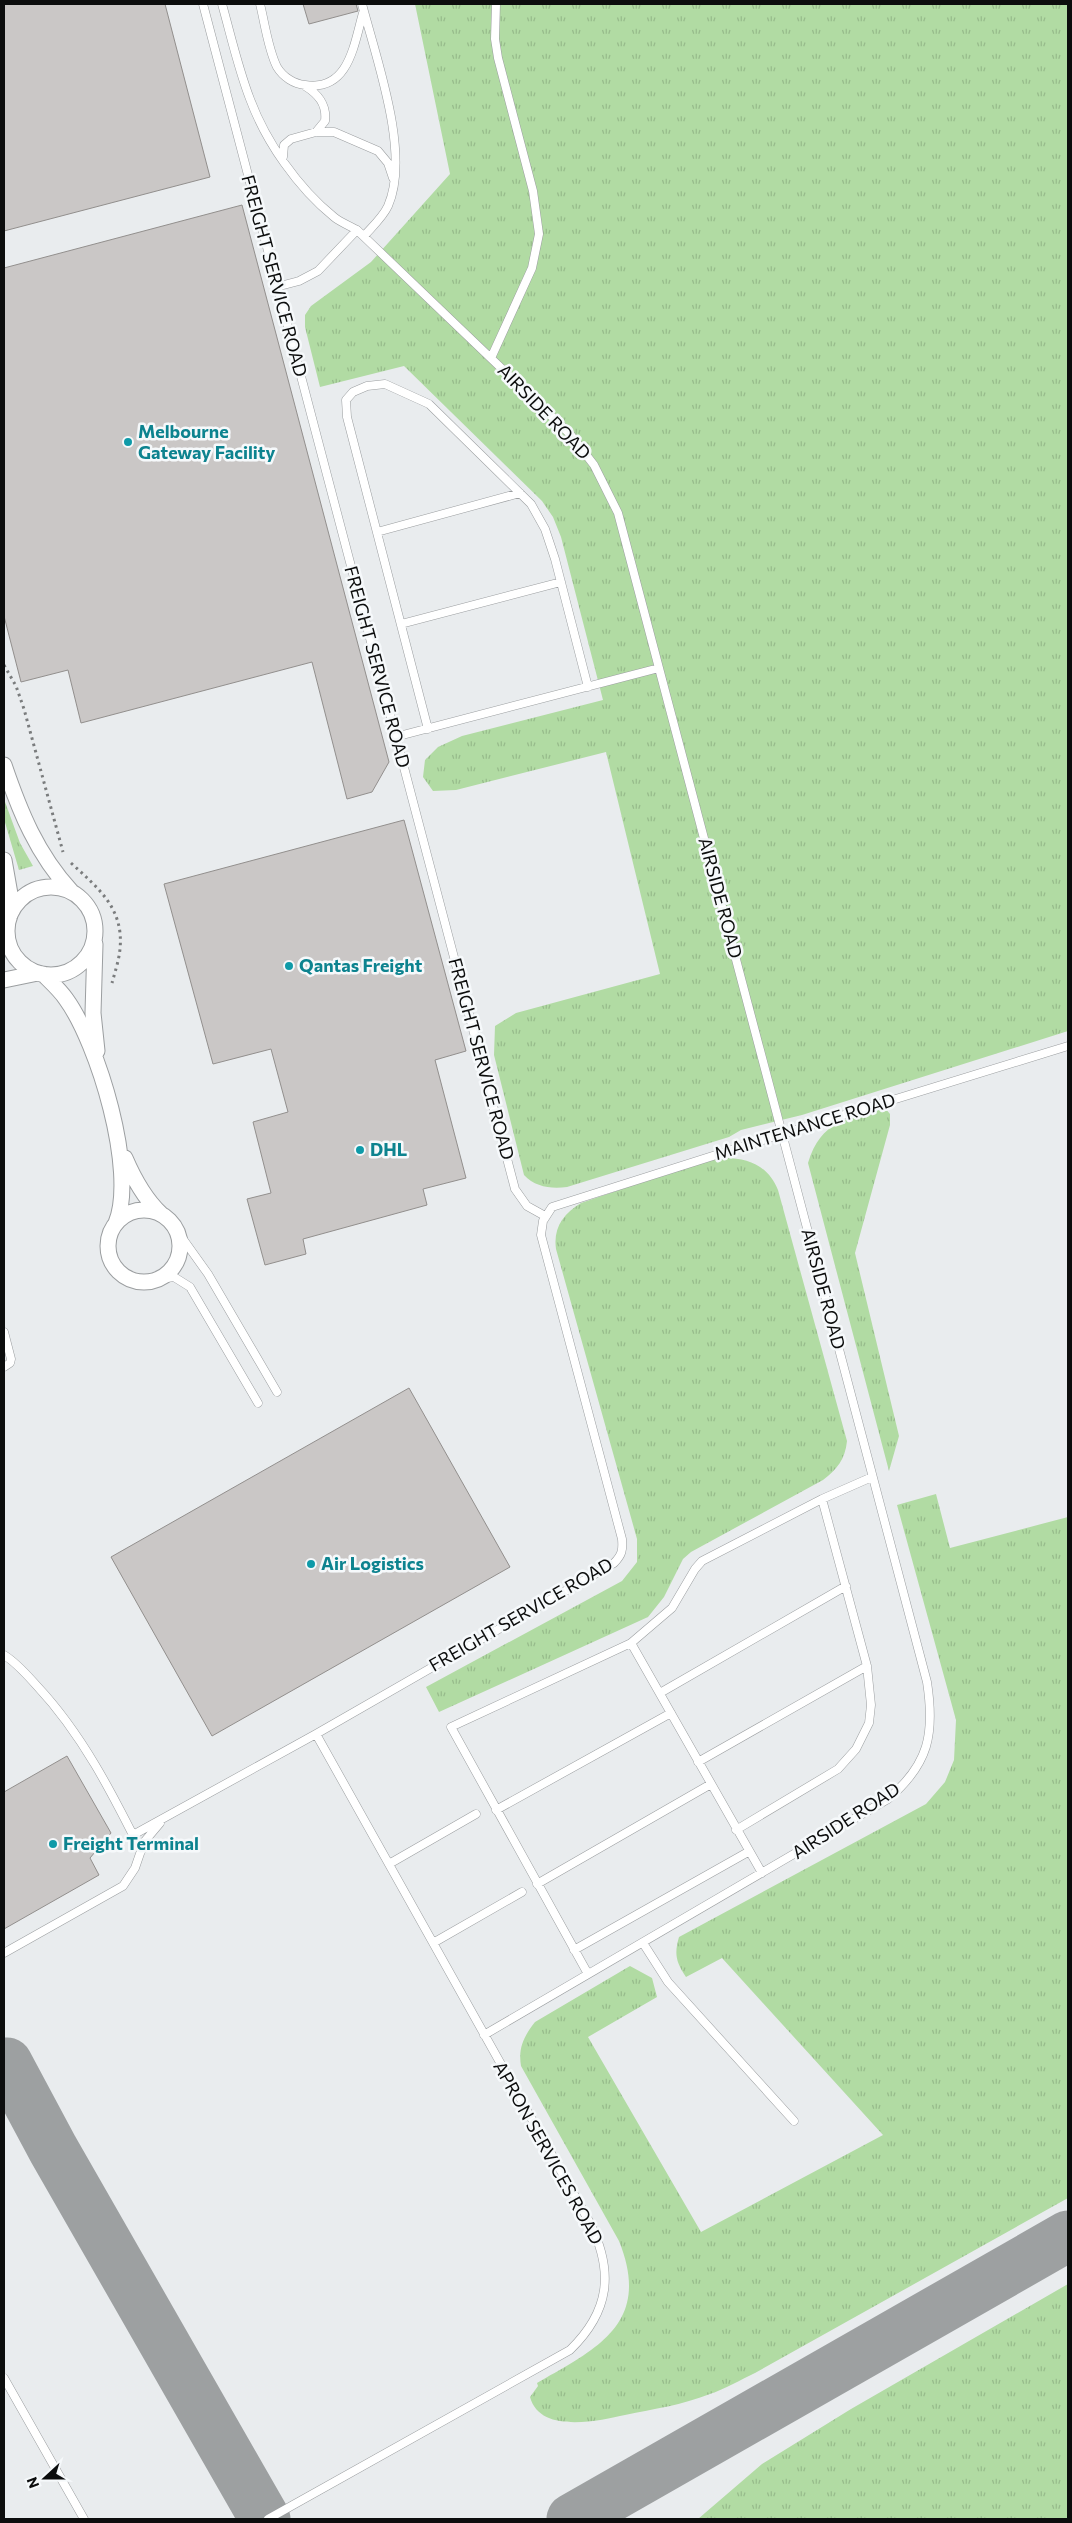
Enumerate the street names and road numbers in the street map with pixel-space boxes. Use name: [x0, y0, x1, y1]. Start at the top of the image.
street label: FREIGHT SERVICE ROAD: [237, 172, 313, 379]
street label: AIRSIDE ROAD: [494, 359, 596, 464]
street label: FREIGHT SERVICE ROAD: [340, 563, 416, 770]
street label: AIRSIDE ROAD: [694, 835, 748, 961]
street label: FREIGHT SERVICE ROAD: [444, 955, 520, 1162]
street label: MAINTENANCE ROAD: [712, 1088, 898, 1164]
street label: AIRSIDE ROAD: [797, 1226, 851, 1352]
street label: FREIGHT SERVICE ROAD: [425, 1553, 616, 1676]
street label: AIRSIDE ROAD: [787, 1777, 903, 1863]
street label: APRON SERVICES ROAD: [489, 2057, 608, 2248]

